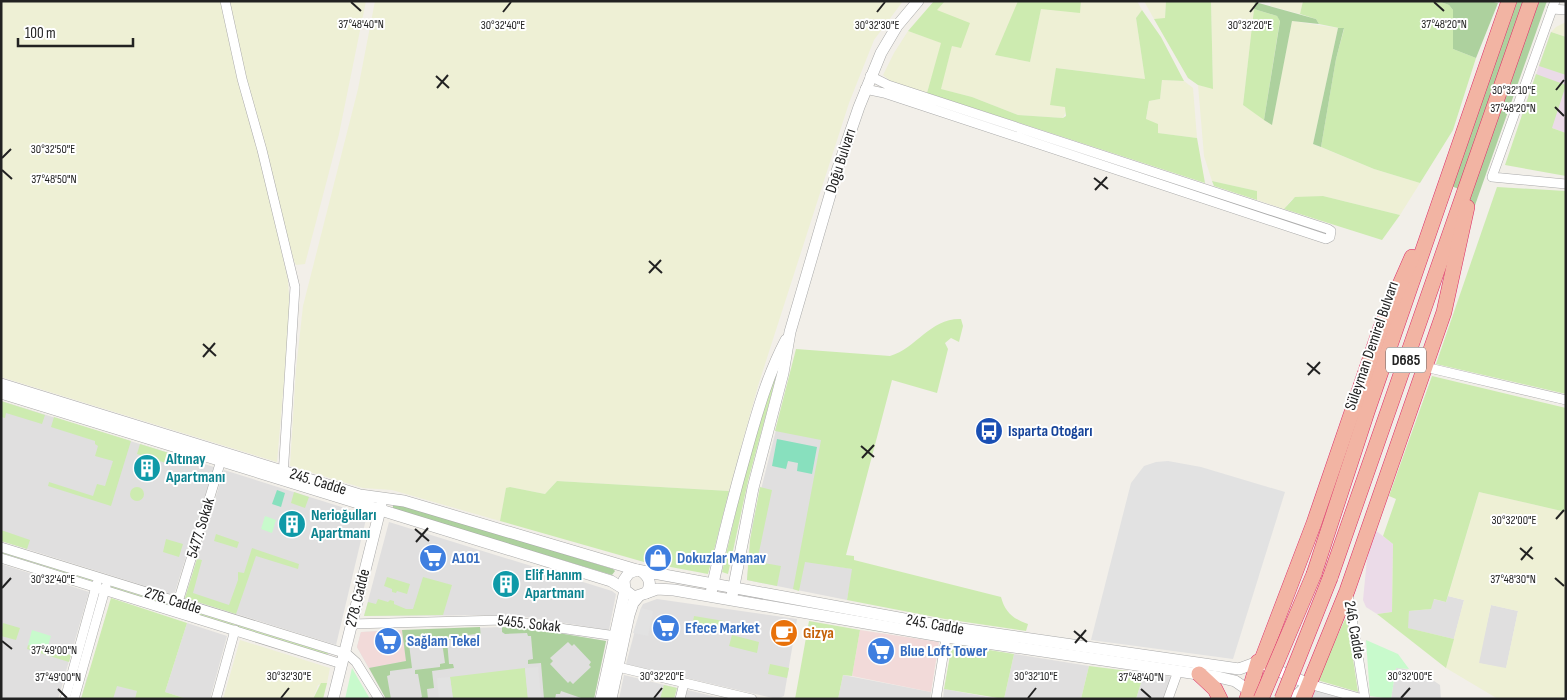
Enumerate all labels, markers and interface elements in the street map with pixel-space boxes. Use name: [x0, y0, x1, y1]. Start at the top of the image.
scale bar: [18, 15, 132, 47]
text: 37°48'40"N: [338, 17, 384, 32]
text: 37°48'20"N: [1421, 17, 1467, 32]
text: 30°32'40"E: [481, 18, 525, 33]
text: 30°32'30"E: [855, 18, 899, 33]
text: 30°32'20"E: [1228, 18, 1272, 33]
text: 100 m: [25, 24, 56, 43]
text: 30°32'10"E: [1492, 83, 1536, 98]
text: 37°48'20"N: [1490, 101, 1536, 116]
street label: Doğu Bulvarı: [822, 126, 860, 196]
text: 30°32'50"E: [31, 142, 75, 157]
text: 37°48'50"N: [31, 172, 77, 187]
street label: Süleyman Demirel Bulvarı: [1341, 279, 1403, 413]
road number: D685: [1386, 348, 1426, 372]
bus stop icon: Isparta Otogarı: [974, 416, 1004, 446]
place label: Isparta Otogarı: [1008, 422, 1092, 441]
place label: Altınay Apartmanı: [165, 450, 225, 487]
building icon: Altınay Apartmanı: [132, 453, 162, 483]
street label: 245. Cadde: [287, 464, 349, 500]
street label: 5477. Sokak: [183, 496, 219, 560]
place label: Nerioğulları Apartmanı: [310, 506, 376, 543]
building icon: Nerioğulları Apartmanı: [277, 509, 307, 539]
text: 30°32'00"E: [1492, 513, 1537, 528]
supermarket icon: A101: [418, 543, 448, 573]
shop icon: Dokuzlar Manav: [643, 543, 673, 573]
place label: A101: [451, 549, 481, 568]
place label: Dokuzlar Manav: [677, 549, 767, 568]
place label: Elif Hanım Apartmanı: [524, 566, 584, 603]
street label: 278. Cadde: [342, 567, 374, 629]
building icon: Elif Hanım Apartmanı: [491, 569, 521, 599]
text: 30°32'40"E: [31, 572, 75, 587]
text: 37°48'30"N: [1490, 572, 1536, 587]
street label: 276. Cadde: [142, 583, 204, 619]
street label: 246. Cadde: [1340, 599, 1368, 661]
street label: 5455. Sokak: [496, 611, 562, 637]
street label: 245. Cadde: [904, 611, 966, 639]
supermarket icon: Efece Market: [651, 613, 681, 643]
cafe icon: Gizya: [769, 618, 799, 648]
place label: Efece Market: [685, 619, 760, 638]
place label: Gizya: [803, 624, 834, 643]
supermarket icon: Sağlam Tekel: [373, 626, 403, 656]
place label: Sağlam Tekel: [407, 632, 480, 651]
supermarket icon: Blue Loft Tower: [866, 636, 896, 666]
place label: Blue Loft Tower: [900, 642, 988, 661]
text: 37°49'00"N: [31, 643, 77, 658]
text: 30°32'30"E: [267, 669, 311, 684]
text: 30°32'20"E: [640, 669, 684, 684]
text: 30°32'10"E: [1014, 669, 1058, 684]
text: 30°32'00"E: [1388, 669, 1433, 684]
text: 37°49'00"N: [35, 670, 81, 685]
text: 37°48'40"N: [1118, 670, 1164, 685]

